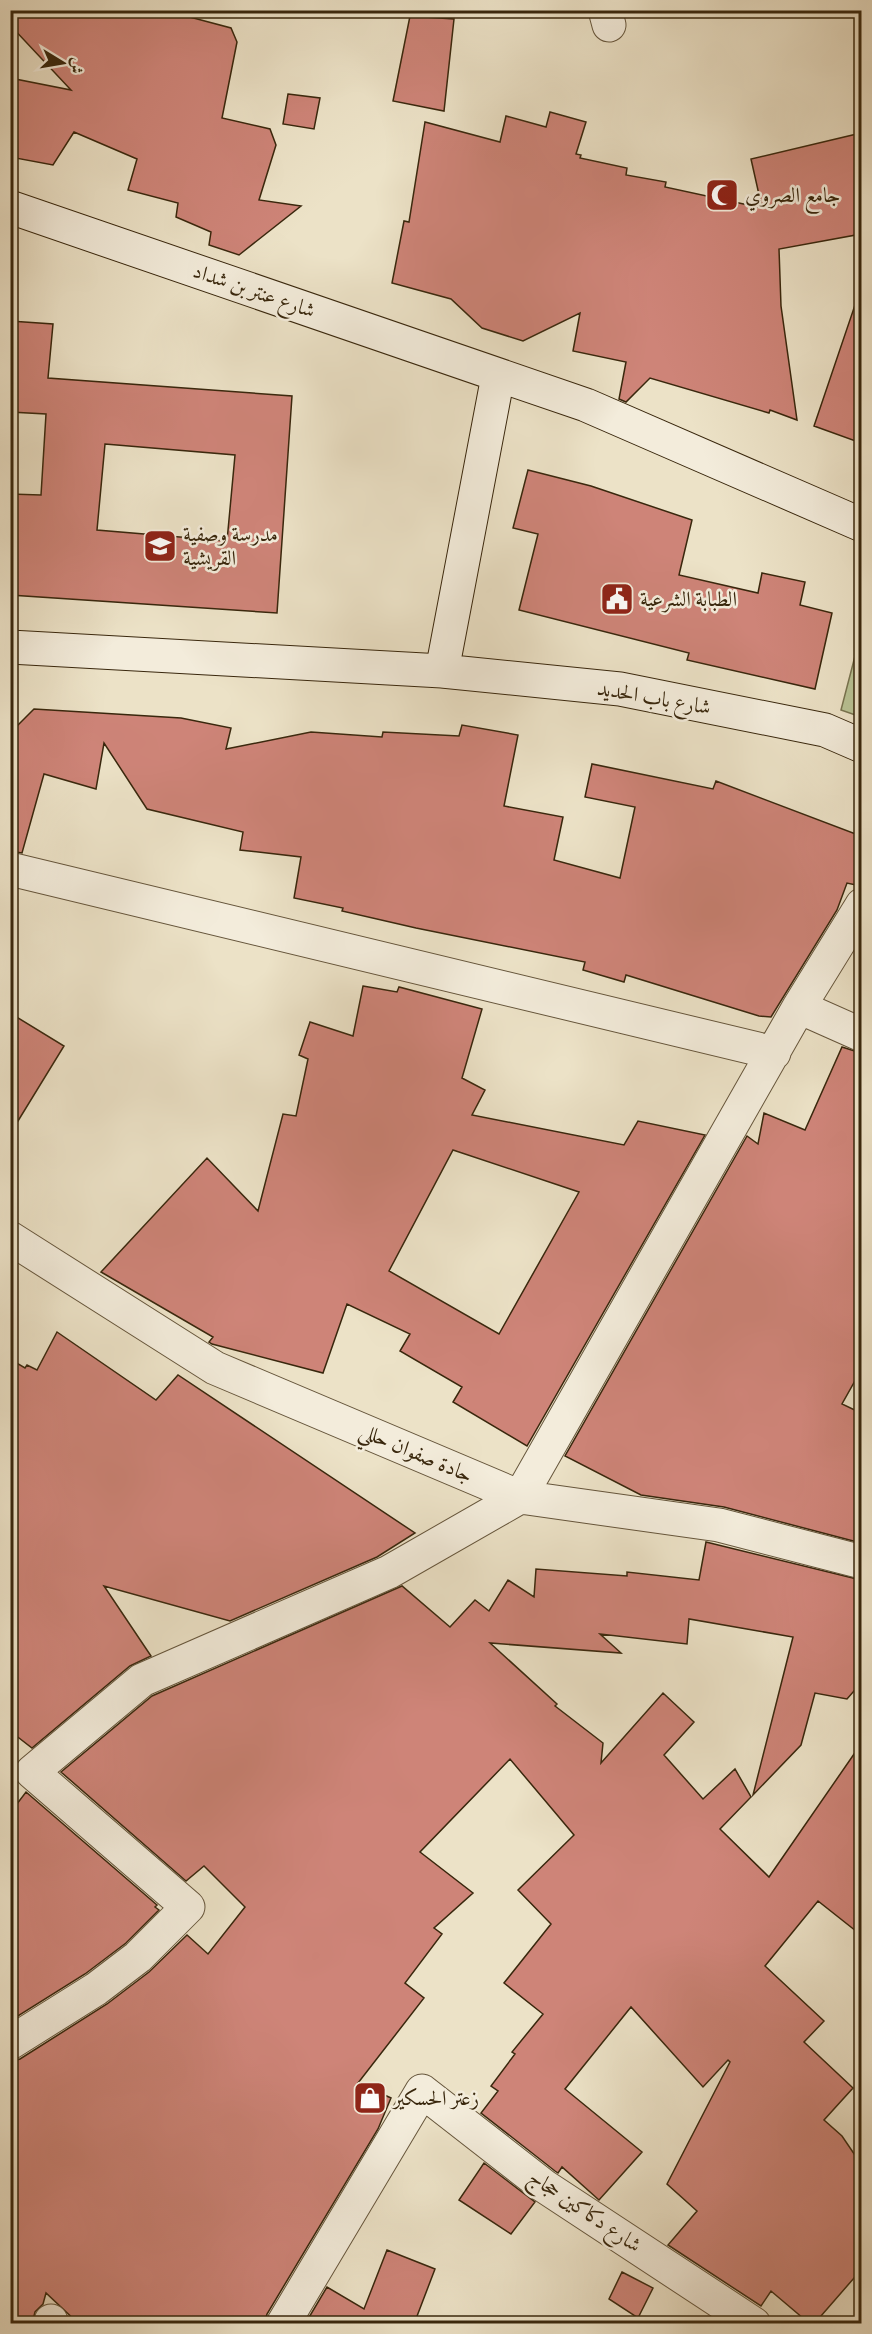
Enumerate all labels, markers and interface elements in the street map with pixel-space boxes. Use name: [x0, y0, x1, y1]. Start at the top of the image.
north arrow: [33, 33, 93, 93]
text: ش: [65, 56, 88, 75]
mosque icon: جامع الصروي: [704, 177, 740, 213]
place label: جامع الصروي: [745, 182, 840, 214]
street label: شارع عنتر بن شداد: [188, 257, 319, 328]
place label: مدرسة وصفية القريشية: [183, 521, 278, 572]
school or university icon: مدرسة وصفية القريشية: [142, 528, 178, 564]
public building icon: الطبابة الشرعية: [599, 581, 635, 617]
place label: الطبابة الشرعية: [640, 586, 737, 613]
street label: شارع باب الحديد: [594, 675, 713, 725]
street label: جادة صفوان حللي: [353, 1417, 477, 1495]
shop icon: زعتر الحسكير: [352, 2080, 388, 2116]
place label: زعتر الحسكير: [391, 2085, 479, 2112]
street label: شارع دكاكين حجاج: [521, 2163, 647, 2263]

